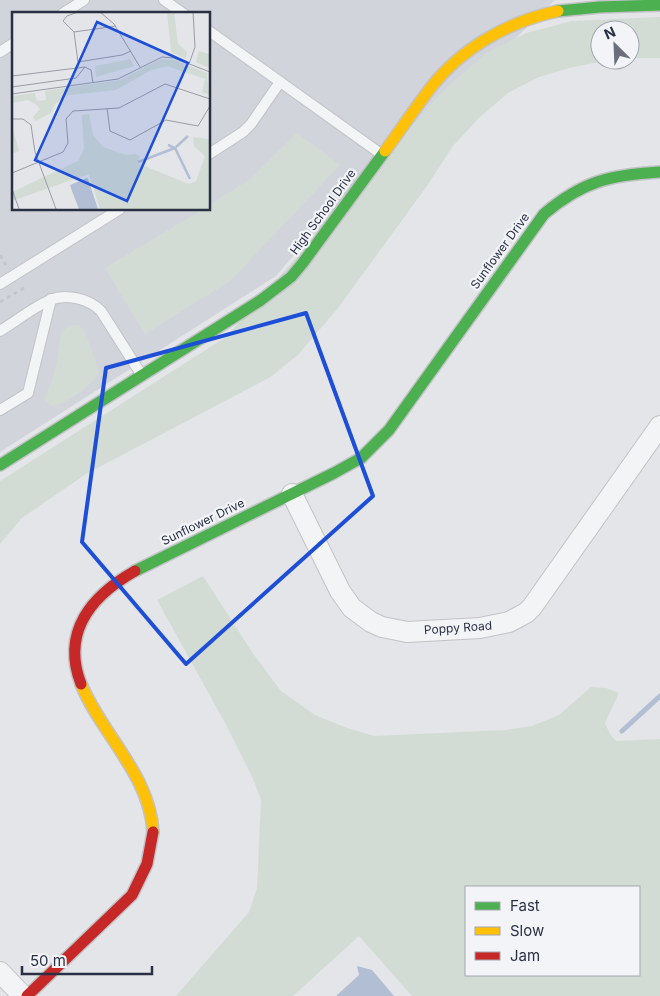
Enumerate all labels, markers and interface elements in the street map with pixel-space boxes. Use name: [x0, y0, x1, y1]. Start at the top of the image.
inset map: [12, 12, 210, 210]
north arrow: [590, 20, 640, 70]
text: N: [601, 23, 618, 43]
street label: High School Drive: [287, 166, 359, 257]
street label: Sunflower Drive: [467, 210, 532, 292]
street label: Sunflower Drive: [159, 495, 247, 548]
street label: Poppy Road: [423, 618, 493, 637]
legend: [465, 886, 640, 976]
text: Fast: [510, 896, 540, 915]
text: Slow: [510, 921, 544, 940]
scale bar: [22, 944, 152, 976]
text: Jam: [510, 946, 540, 965]
text: 50 m: [30, 951, 66, 970]

